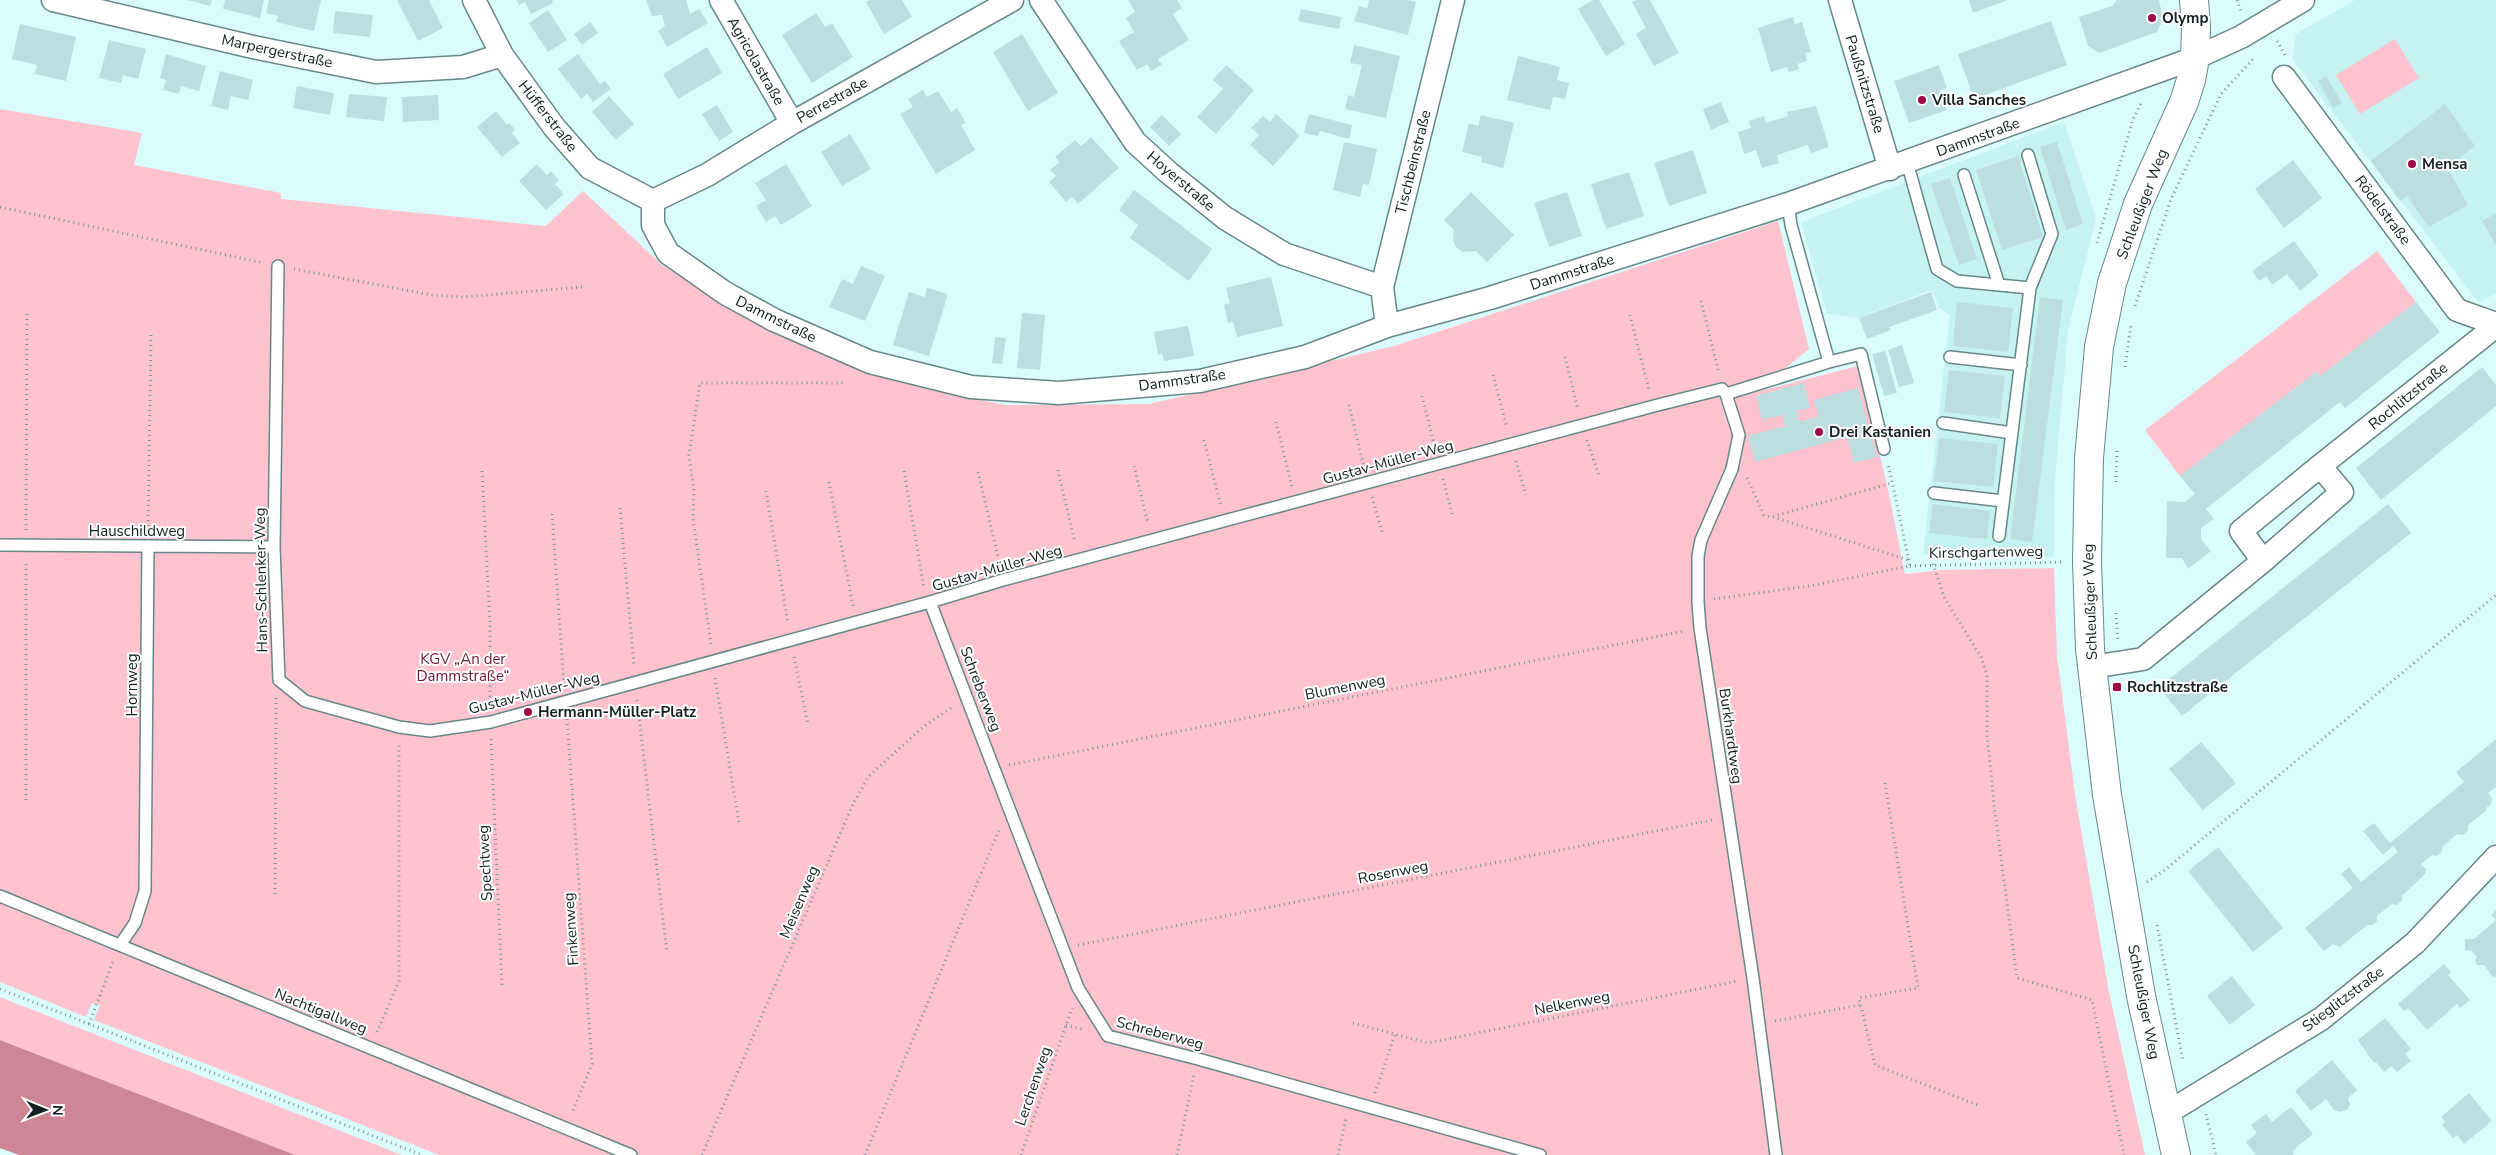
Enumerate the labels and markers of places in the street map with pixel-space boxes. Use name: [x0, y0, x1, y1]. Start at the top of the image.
place label: Olymp: [2162, 8, 2208, 28]
marker: Olymp: [2146, 12, 2158, 24]
place label: Villa Sanches: [1931, 90, 2026, 110]
marker: Villa Sanches: [1916, 94, 1928, 106]
place label: Mensa: [2422, 154, 2467, 174]
marker: Mensa: [2406, 158, 2418, 170]
place label: Drei Kastanien: [1829, 422, 1931, 442]
marker: Drei Kastanien: [1813, 426, 1825, 438]
place label: Rochlitzstraße: [2127, 677, 2228, 697]
marker: Rochlitzstraße: [2111, 681, 2123, 693]
place label: Hermann-Müller-Platz: [538, 702, 696, 722]
marker: Hermann-Müller-Platz: [522, 706, 534, 718]

